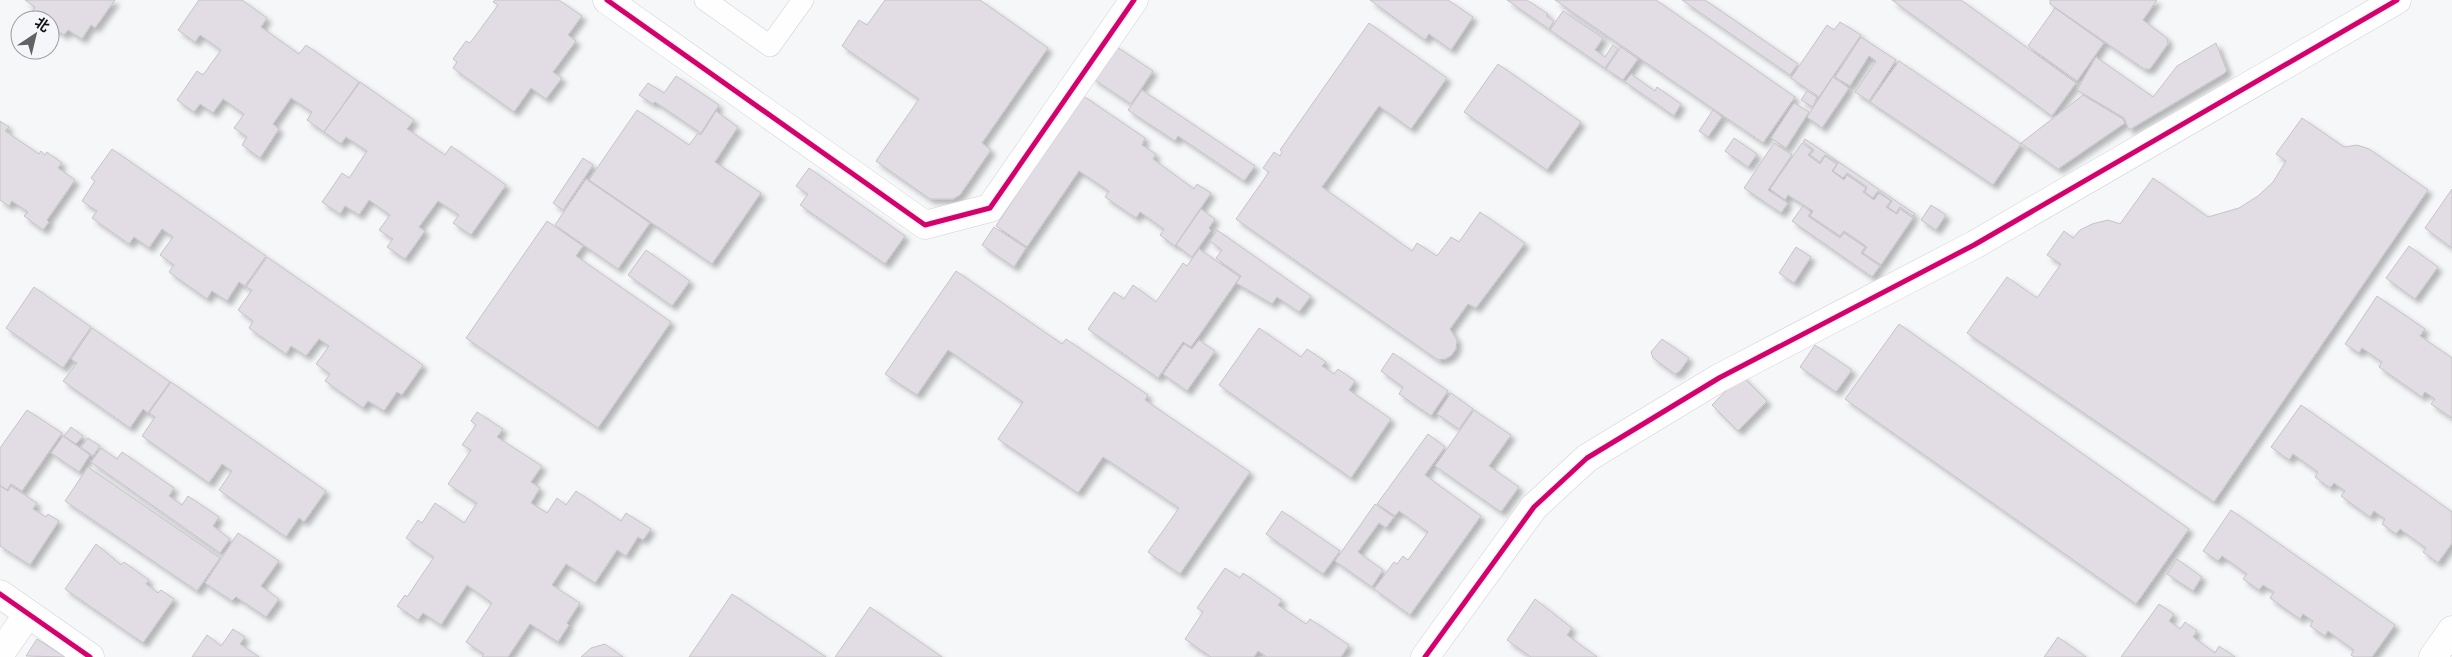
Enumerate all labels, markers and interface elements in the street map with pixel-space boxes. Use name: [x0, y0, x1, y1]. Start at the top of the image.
north arrow: [10, 10, 60, 60]
text: 北: [32, 14, 53, 36]

